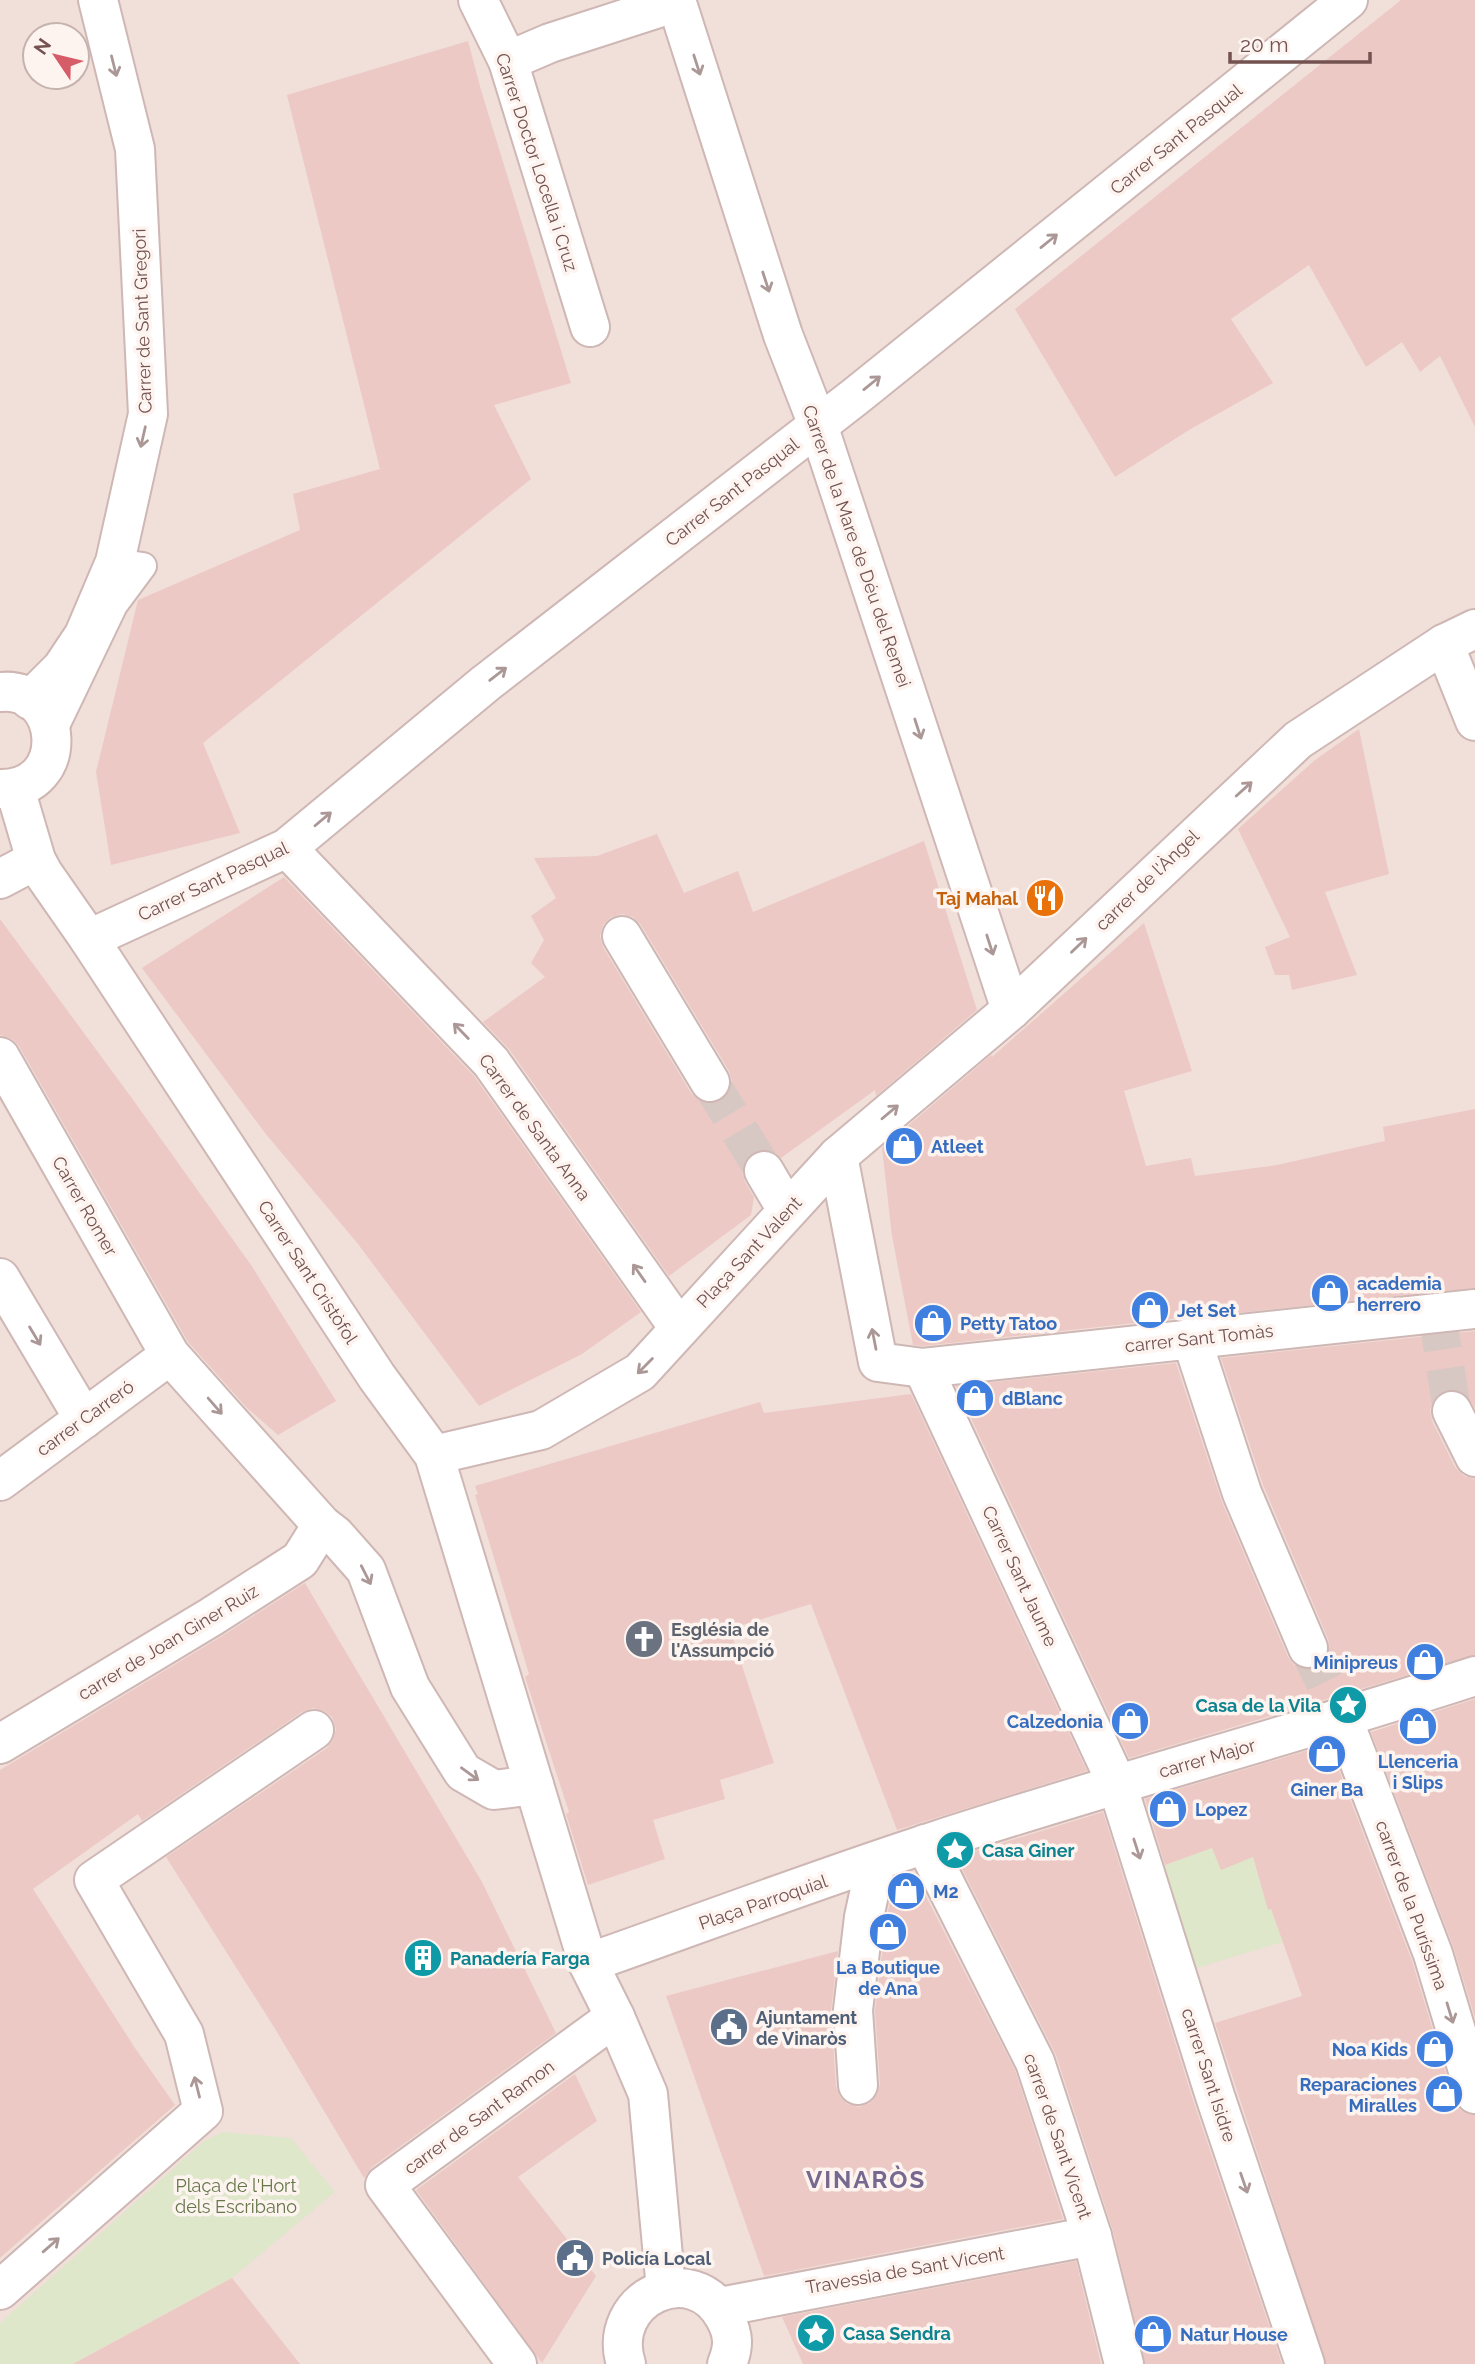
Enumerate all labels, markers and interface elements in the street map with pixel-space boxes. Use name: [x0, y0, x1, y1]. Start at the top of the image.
north arrow: [21, 21, 91, 91]
scale bar: [1230, 21, 1370, 65]
text: 20 m: [1240, 32, 1288, 57]
text: N: [29, 34, 55, 58]
street label: Carrer Doctor Locella i Cruz: [492, 50, 582, 274]
one-way arrow: [108, 54, 121, 77]
one-way arrow: [691, 54, 704, 76]
street label: Carrer Sant Pasqual: [1106, 79, 1246, 199]
street label: Carrer de Sant Gregori: [128, 228, 156, 414]
one-way arrow: [1040, 233, 1058, 248]
one-way arrow: [760, 271, 773, 293]
one-way arrow: [862, 376, 880, 391]
street label: Carrer de la Mare de Déu del Remei: [799, 402, 915, 690]
one-way arrow: [136, 425, 149, 448]
street label: Carrer Sant Pasqual: [661, 433, 803, 551]
one-way arrow: [488, 666, 507, 681]
one-way arrow: [912, 718, 925, 740]
one-way arrow: [1235, 781, 1253, 797]
one-way arrow: [313, 811, 331, 827]
street label: carrer de l'Àngel: [1090, 825, 1203, 935]
street label: Carrer Sant Pasqual: [135, 837, 292, 925]
restaurant icon: Taj Mahal: [1024, 877, 1066, 919]
place label: Taj Mahal: [936, 888, 1018, 909]
one-way arrow: [984, 934, 997, 956]
one-way arrow: [1070, 937, 1088, 953]
one-way arrow: [453, 1023, 470, 1040]
street label: Carrer de Santa Anna: [475, 1050, 595, 1204]
one-way arrow: [881, 1104, 899, 1120]
shop icon: Atleet: [883, 1125, 925, 1167]
place label: Atleet: [931, 1136, 984, 1157]
street label: Carrer Romer: [48, 1153, 122, 1260]
street label: Plaça Sant Valent: [692, 1192, 806, 1312]
street label: Carrer Sant Cristòfol: [254, 1197, 362, 1348]
one-way arrow: [632, 1264, 647, 1283]
shop icon: academia herrero: [1309, 1272, 1351, 1314]
place label: academia herrero: [1357, 1273, 1442, 1315]
shop icon: Jet Set: [1129, 1289, 1171, 1331]
place label: Jet Set: [1177, 1300, 1236, 1321]
shop icon: Petty Tatoo: [912, 1302, 954, 1344]
place label: Petty Tatoo: [960, 1313, 1057, 1334]
street label: carrer Sant Tomàs: [1124, 1320, 1275, 1356]
one-way arrow: [28, 1326, 42, 1346]
one-way arrow: [866, 1328, 880, 1351]
one-way arrow: [636, 1357, 653, 1374]
street label: carrer Carreró: [32, 1376, 138, 1460]
shop icon: dBlanc: [954, 1377, 996, 1419]
place label: dBlanc: [1002, 1388, 1063, 1409]
one-way arrow: [207, 1397, 223, 1415]
street label: Carrer Sant Jaume: [978, 1502, 1062, 1650]
one-way arrow: [360, 1564, 374, 1585]
street label: carrer de Joan Giner Ruiz: [74, 1580, 262, 1704]
church icon: Església de l'Assumpció: [623, 1618, 665, 1660]
place label: Església de l'Assumpció: [671, 1619, 774, 1661]
shop icon: Minipreus: [1404, 1641, 1446, 1683]
place label: Minipreus: [1313, 1652, 1398, 1673]
place icon: Casa de la Vila: [1327, 1684, 1369, 1726]
place label: Casa de la Vila: [1196, 1695, 1321, 1716]
shop icon: Calzedonia: [1109, 1700, 1151, 1742]
shop icon: Llenceria i Slips: [1397, 1705, 1439, 1747]
place label: Calzedonia: [1007, 1711, 1103, 1732]
shop icon: Giner Ba: [1306, 1733, 1348, 1775]
street label: carrer Major: [1156, 1734, 1258, 1782]
place label: Llenceria i Slips: [1378, 1751, 1458, 1793]
one-way arrow: [460, 1767, 479, 1781]
place label: Giner Ba: [1291, 1779, 1363, 1800]
shop icon: Lopez: [1147, 1788, 1189, 1830]
place label: Lopez: [1195, 1799, 1247, 1820]
street label: carrer de la Puríssima: [1372, 1818, 1452, 1992]
place icon: Casa Giner: [934, 1829, 976, 1871]
one-way arrow: [1132, 1838, 1145, 1860]
place label: Casa Giner: [982, 1840, 1075, 1861]
street label: Plaça Parroquial: [696, 1870, 830, 1934]
shop icon: M2: [885, 1870, 927, 1912]
place label: M2: [933, 1881, 959, 1902]
shop icon: La Boutique de Ana: [867, 1911, 909, 1953]
building icon: Panadería Farga: [402, 1937, 444, 1979]
place label: Panadería Farga: [450, 1948, 590, 1969]
place label: La Boutique de Ana: [836, 1957, 940, 1999]
one-way arrow: [1445, 2001, 1458, 2023]
street label: carrer Sant Isidre: [1177, 2005, 1241, 2145]
public building icon: Ajuntament de Vinaròs: [708, 2006, 750, 2048]
place label: Ajuntament de Vinaròs: [756, 2007, 857, 2049]
shop icon: Noa Kids: [1414, 2028, 1456, 2070]
place label: Noa Kids: [1332, 2039, 1408, 2060]
street label: carrer de Sant Vicent: [1020, 2051, 1096, 2221]
street label: carrer de Sant Ramon: [400, 2055, 558, 2179]
shop icon: Reparaciones Miralles: [1423, 2073, 1465, 2115]
place label: Reparaciones Miralles: [1299, 2074, 1417, 2116]
one-way arrow: [190, 2076, 203, 2099]
district label: VINARÒS: [806, 2165, 926, 2194]
one-way arrow: [1239, 2171, 1251, 2193]
park label: Plaça de l'Hort dels Escribano: [175, 2175, 297, 2217]
one-way arrow: [42, 2237, 60, 2253]
public building icon: Policía Local: [554, 2237, 596, 2279]
street label: Travessia de Sant Vicent: [804, 2242, 1006, 2298]
place label: Policía Local: [602, 2248, 711, 2269]
place icon: Casa Sendra: [795, 2312, 837, 2354]
shop icon: Natur House: [1132, 2313, 1174, 2355]
place label: Casa Sendra: [843, 2323, 951, 2344]
place label: Natur House: [1180, 2324, 1288, 2345]

